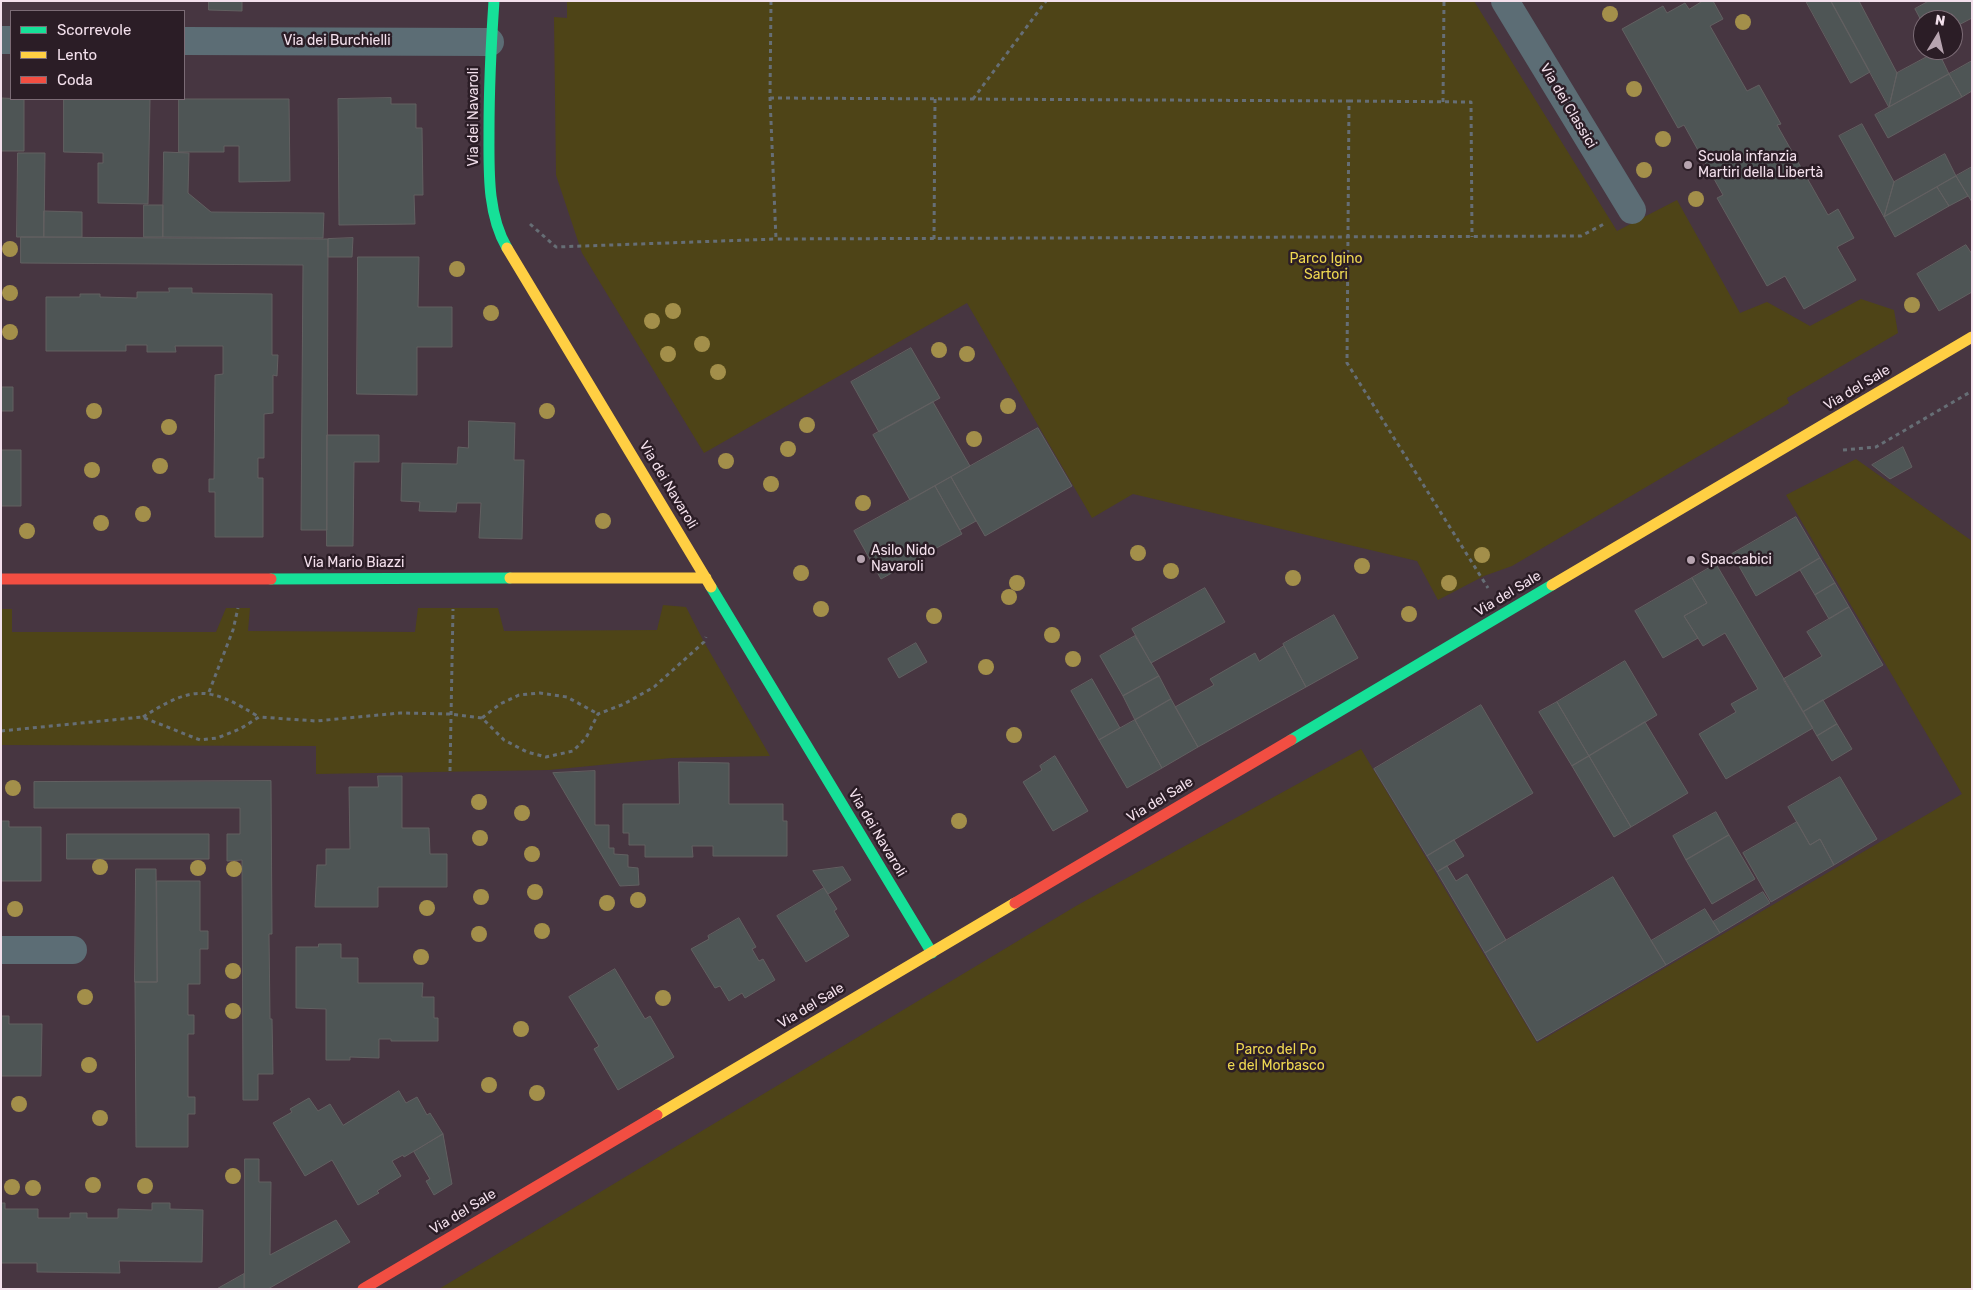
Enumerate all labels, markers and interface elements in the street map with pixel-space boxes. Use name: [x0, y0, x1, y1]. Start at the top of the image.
legend: [10, 10, 185, 100]
north arrow: [1913, 10, 1963, 60]
text: N: [1934, 11, 1947, 30]
text: Scorrevole: [57, 21, 131, 39]
street label: Via dei Burchielli: [283, 33, 391, 49]
text: Lento: [57, 46, 97, 64]
street label: Via dei Classici: [1536, 61, 1600, 151]
street label: Via dei Navaroli: [466, 67, 482, 167]
text: Coda: [57, 71, 93, 89]
place label: Scuola infanzia Martiri della Libertà: [1698, 149, 1823, 182]
marker: Scuola infanzia Martiri della Libertà: [1682, 159, 1694, 171]
park label: Parco Igino Sartori: [1289, 251, 1363, 284]
street label: Via del Sale: [1821, 362, 1893, 414]
street label: Via dei Navaroli: [635, 438, 701, 532]
place label: Asilo Nido Navaroli: [871, 543, 935, 576]
place label: Spaccabici: [1701, 552, 1772, 568]
marker: Asilo Nido Navaroli: [855, 553, 867, 565]
marker: Spaccabici: [1685, 554, 1697, 566]
street label: Via Mario Biazzi: [304, 555, 404, 571]
street label: Via del Sale: [1472, 568, 1544, 620]
street label: Via del Sale: [1124, 774, 1196, 826]
street label: Via dei Navaroli: [844, 786, 910, 880]
street label: Via del Sale: [775, 980, 847, 1032]
park label: Parco del Po e del Morbasco: [1227, 1042, 1325, 1074]
street label: Via del Sale: [427, 1186, 499, 1238]

